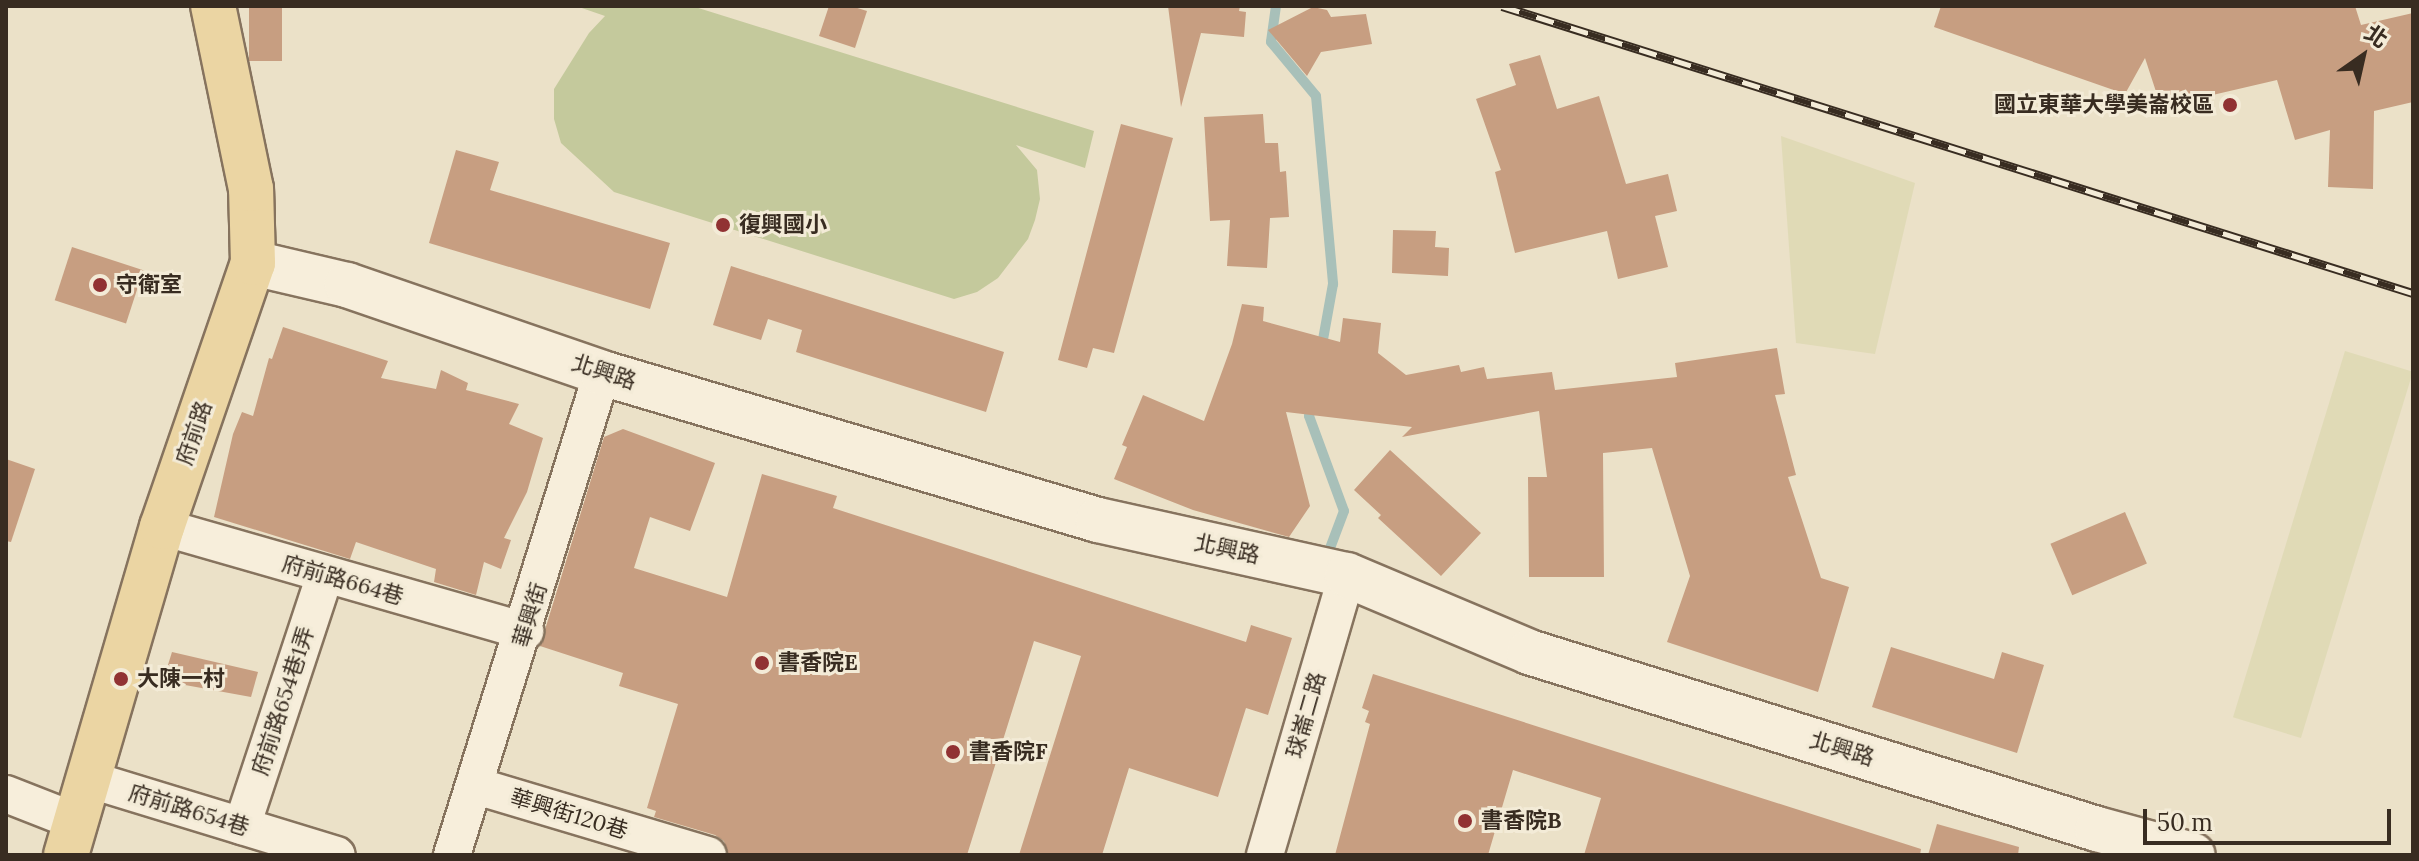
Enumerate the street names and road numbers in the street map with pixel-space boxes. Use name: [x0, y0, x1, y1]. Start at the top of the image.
street label: 北興路: [569, 349, 639, 395]
street label: 府前路: [171, 398, 217, 468]
street label: 北興路: [1192, 529, 1262, 569]
street label: 府前路664巷: [279, 550, 407, 610]
street label: 華興街: [508, 580, 552, 650]
street label: 府前路654巷1弄: [247, 623, 319, 779]
street label: 球崙二路: [1281, 669, 1331, 761]
street label: 北興路: [1807, 727, 1877, 771]
street label: 府前路654巷: [126, 779, 252, 841]
street label: 華興街120巷: [507, 784, 631, 844]

